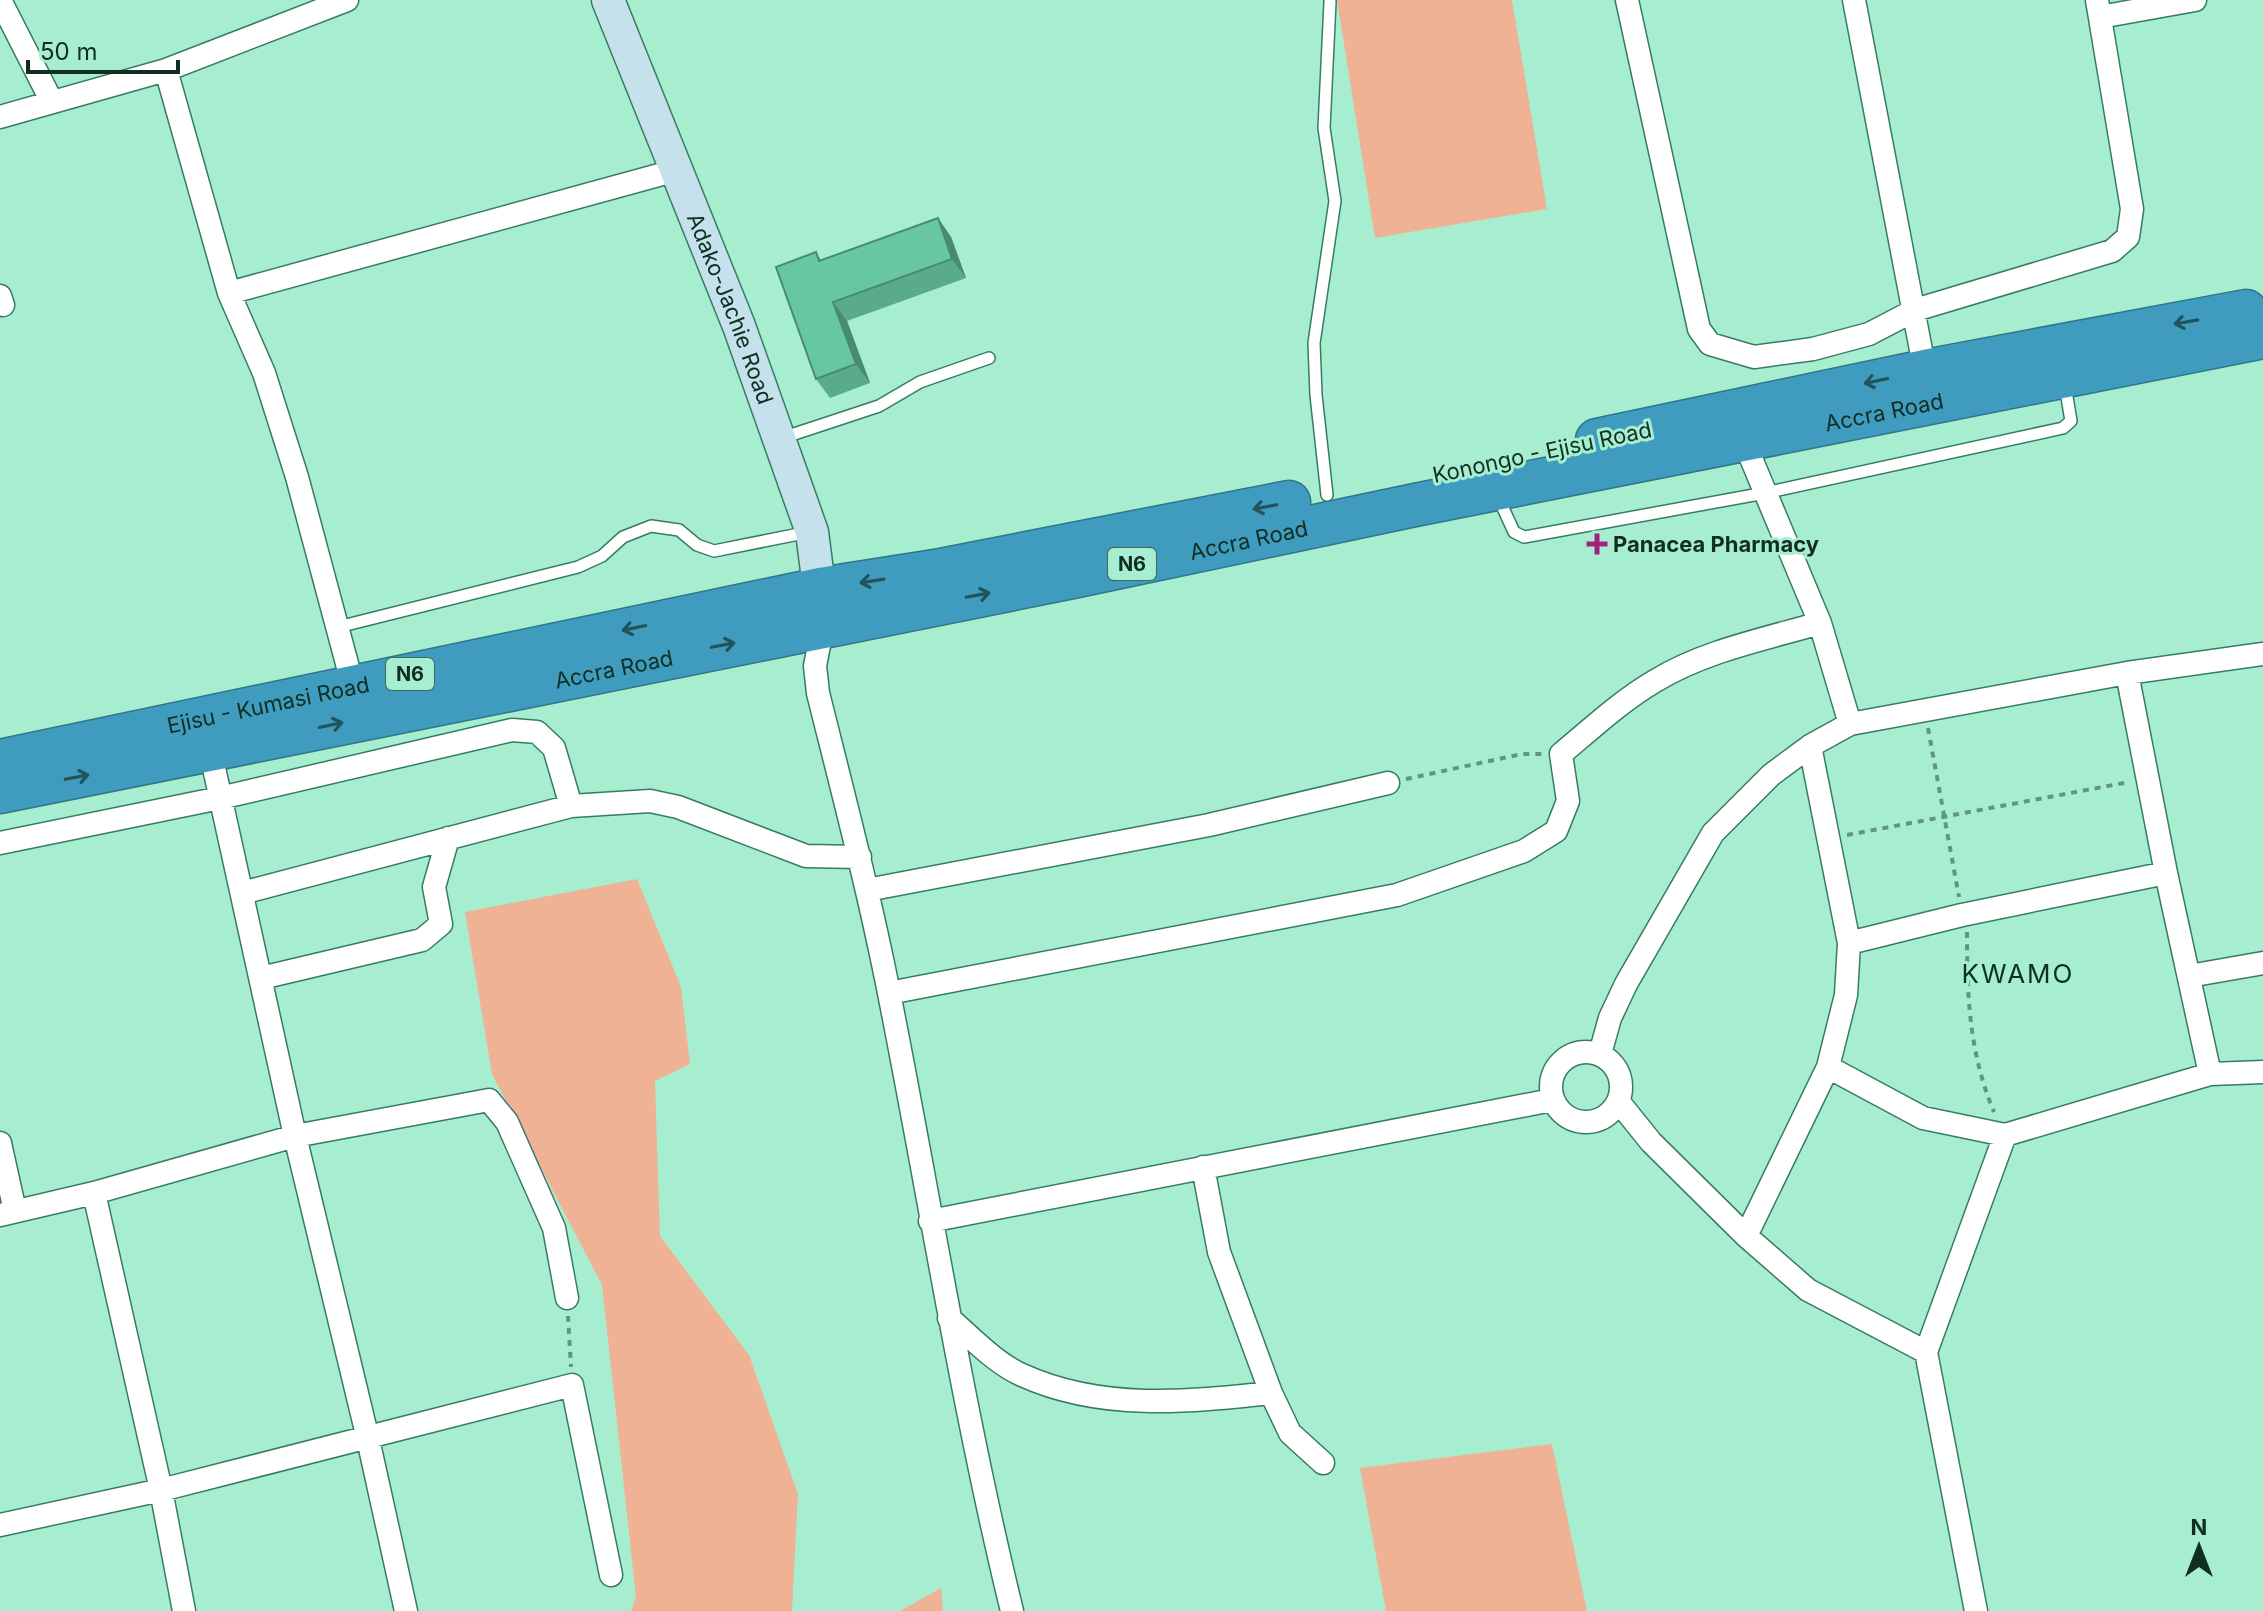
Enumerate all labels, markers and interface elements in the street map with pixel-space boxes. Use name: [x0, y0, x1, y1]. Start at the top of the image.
scale bar: [28, 24, 178, 74]
text: 50 m: [40, 37, 98, 66]
street label: Adako-Jachie Road: [682, 209, 779, 408]
one-way arrow: [2174, 316, 2200, 331]
one-way arrow: [1864, 374, 1889, 389]
street label: Accra Road: [1823, 388, 1946, 437]
street label: Konongo - Ejisu Road: [1430, 416, 1654, 488]
one-way arrow: [1252, 500, 1278, 515]
street label: Accra Road: [1187, 515, 1310, 565]
place label: Panacea Pharmacy: [1613, 531, 1819, 557]
marker: Panacea Pharmacy: [1588, 535, 1606, 553]
road number: N6: [1108, 548, 1156, 580]
one-way arrow: [859, 574, 885, 589]
one-way arrow: [965, 587, 991, 602]
one-way arrow: [622, 621, 647, 636]
one-way arrow: [710, 637, 736, 652]
street label: Accra Road: [552, 644, 675, 694]
road number: N6: [386, 658, 434, 690]
street label: Ejisu - Kumasi Road: [165, 671, 372, 739]
one-way arrow: [318, 717, 344, 732]
one-way arrow: [63, 768, 89, 783]
district label: KWAMO: [1962, 958, 2074, 989]
north arrow: [2159, 1507, 2239, 1587]
text: N: [2191, 1514, 2207, 1540]

